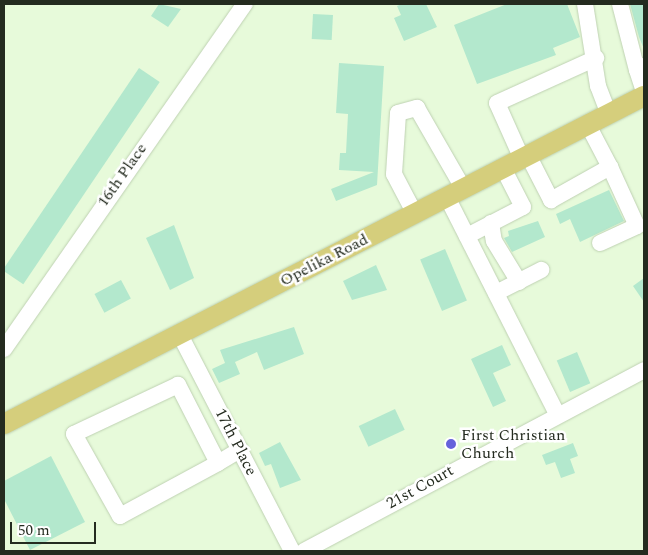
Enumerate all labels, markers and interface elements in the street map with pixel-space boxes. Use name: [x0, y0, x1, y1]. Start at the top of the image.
street label: 16th Place: [93, 140, 151, 210]
street label: Opelika Road: [277, 230, 371, 290]
street label: 17th Place: [211, 405, 261, 479]
place label: First Christian Church: [461, 425, 565, 463]
marker: First Christian Church: [445, 438, 457, 450]
street label: 21st Court: [383, 461, 457, 513]
scale bar: [12, 512, 99, 544]
text: 50 m: [18, 519, 50, 542]

